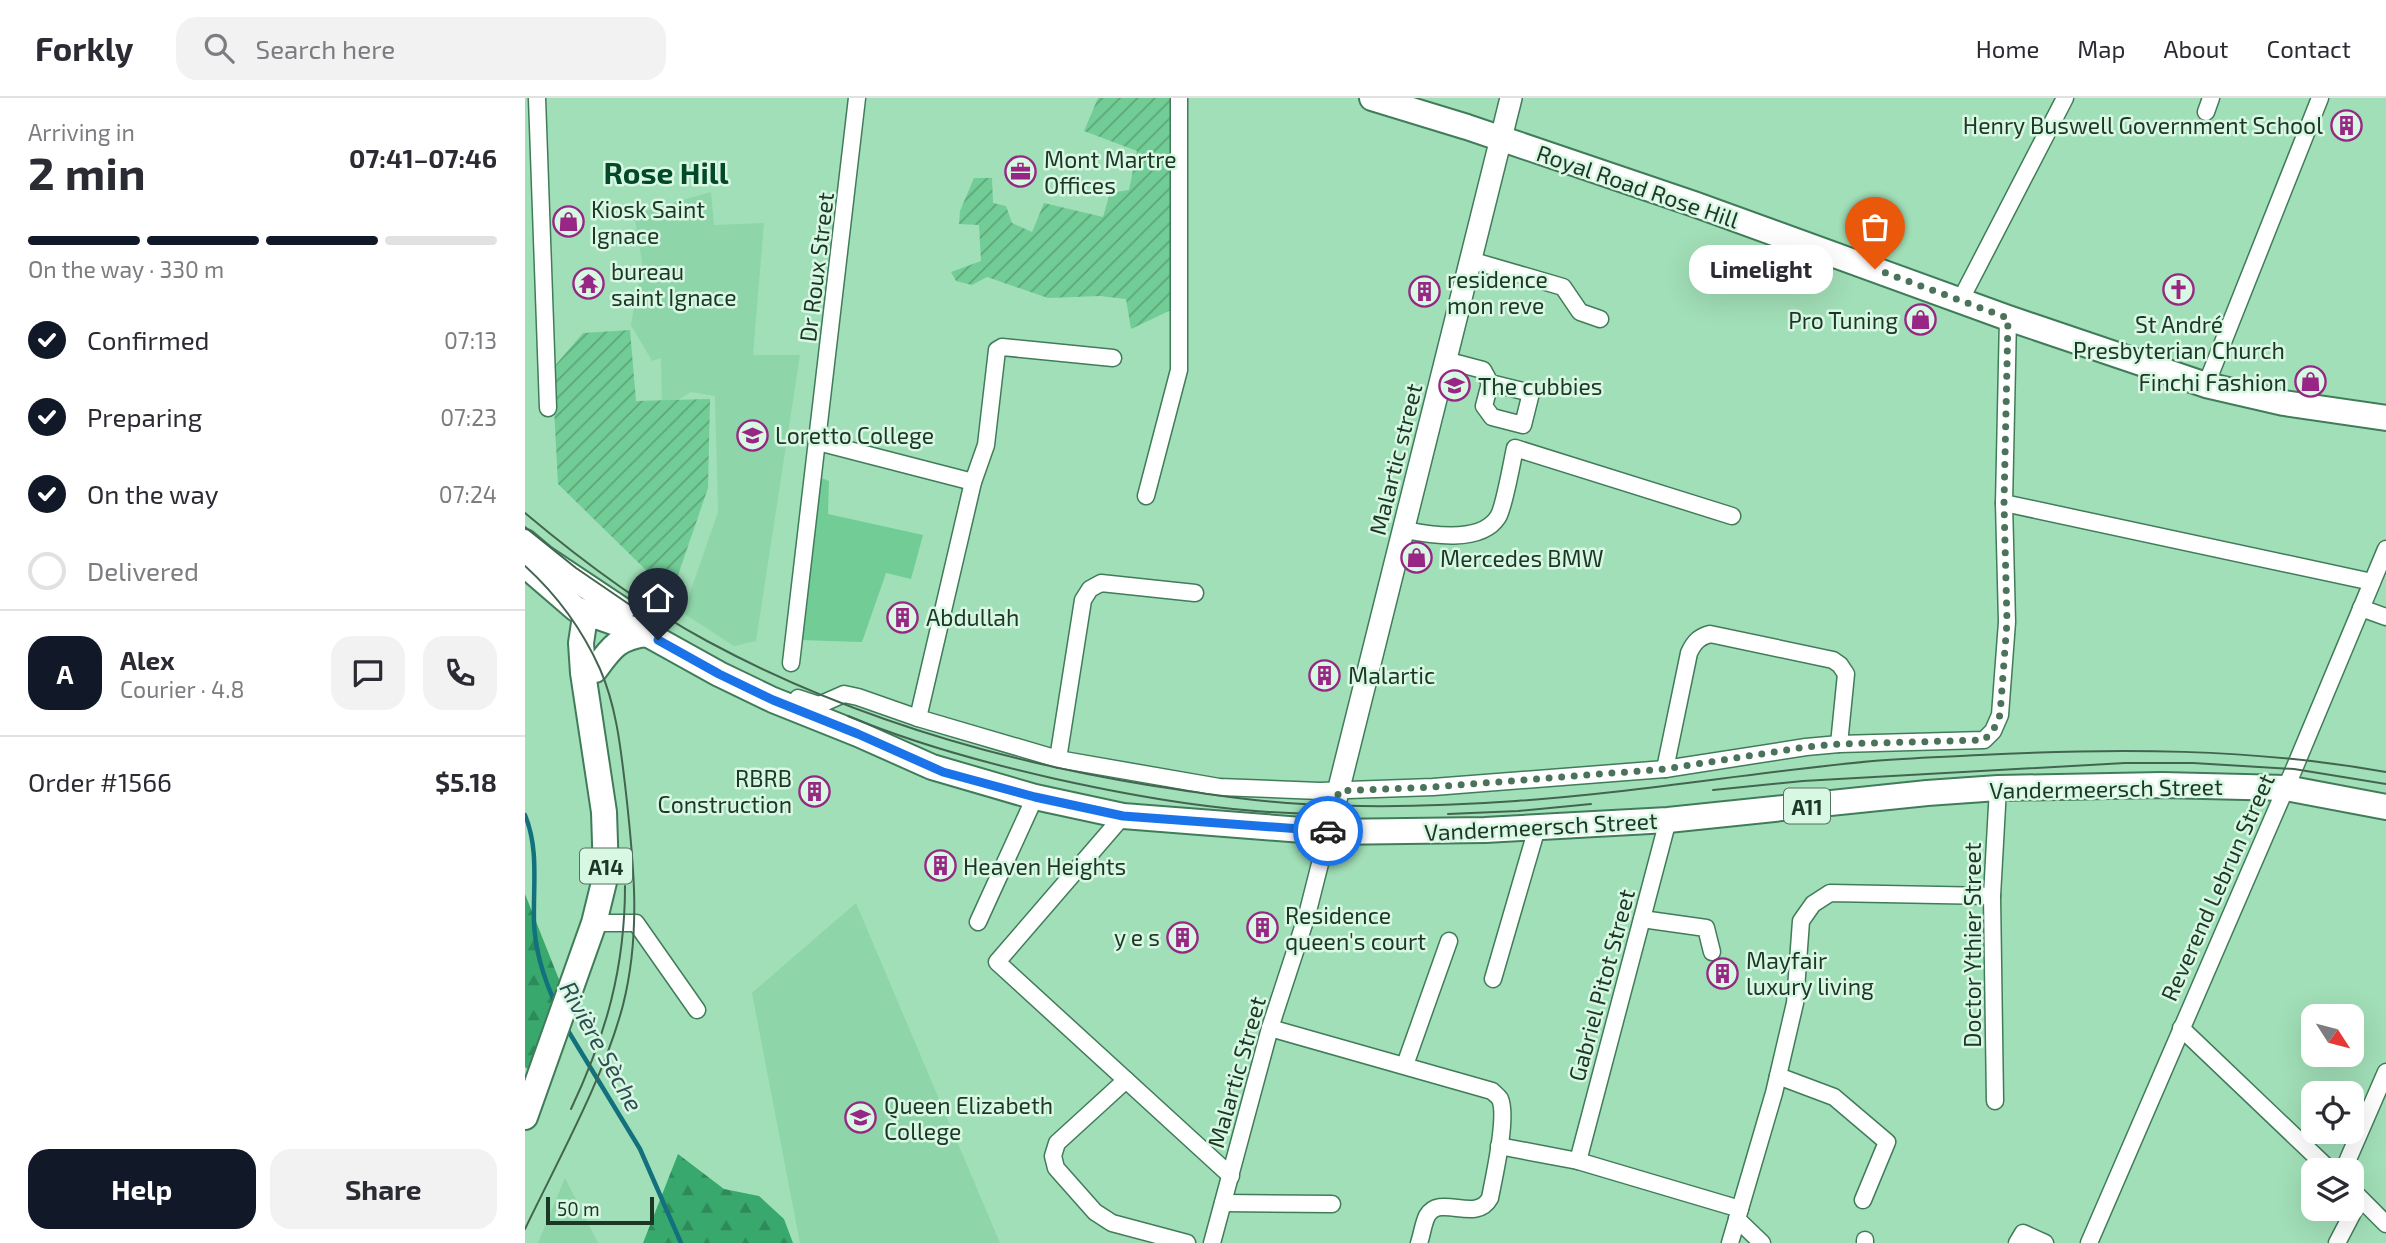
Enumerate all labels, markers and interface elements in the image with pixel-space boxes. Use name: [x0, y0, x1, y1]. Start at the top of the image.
search box: [176, 17, 666, 80]
text: Forkly: [35, 28, 134, 68]
icon: search: [200, 29, 238, 67]
text: Search here: [256, 33, 395, 64]
text: Home: [1976, 34, 2039, 63]
text: Map: [2077, 34, 2125, 63]
text: About: [2163, 34, 2229, 63]
text: Contact: [2267, 34, 2351, 63]
building icon: Henry Buswell Government School: [2329, 108, 2363, 142]
place label: Henry Buswell Government School: [1963, 111, 2323, 139]
text: Arriving in: [28, 118, 135, 146]
street label: Royal Road Rose Hill: [1533, 138, 1743, 234]
text: 07:41–07:46: [349, 142, 497, 173]
text: 2 min: [28, 144, 146, 199]
place label: Mont Martre Offices: [1044, 145, 1177, 199]
district label: Rose Hill: [604, 154, 729, 190]
office icon: Mont Martre Offices: [1004, 155, 1038, 189]
street label: Dr Roux Street: [793, 190, 839, 343]
place label: Kiosk Saint Ignace: [591, 195, 705, 249]
pin: [1845, 197, 1905, 269]
shop icon: Kiosk Saint Ignace: [551, 205, 585, 239]
icon: bag: [1856, 208, 1894, 246]
callout: Limelight: [1689, 244, 1833, 294]
text: On the way · 330 m: [28, 255, 224, 283]
text: Limelight: [1710, 255, 1812, 283]
place label: bureau saint Ignace: [611, 257, 737, 311]
place label: residence mon reve: [1447, 265, 1548, 319]
temple icon: bureau saint Ignace: [571, 267, 605, 301]
church icon: St André Presbyterian Church: [2162, 273, 2196, 307]
building icon: residence mon reve: [1407, 275, 1441, 309]
shop icon: Pro Tuning: [1904, 303, 1938, 337]
place label: Pro Tuning: [1788, 306, 1898, 334]
place label: St André Presbyterian Church: [2073, 310, 2285, 364]
icon: check: [28, 321, 66, 359]
text: Confirmed: [87, 324, 210, 355]
text: 07:13: [444, 326, 497, 354]
shop icon: Finchi Fashion: [2293, 365, 2327, 399]
place label: Finchi Fashion: [2138, 368, 2287, 396]
school or university icon: The cubbies: [1438, 369, 1472, 403]
place label: The cubbies: [1478, 372, 1603, 400]
street label: Malartic street: [1363, 380, 1427, 538]
icon: check: [28, 398, 66, 436]
text: Preparing: [87, 401, 202, 432]
text: 07:23: [440, 403, 497, 431]
school or university icon: Loretto College: [735, 418, 769, 452]
place label: Loretto College: [775, 421, 934, 449]
icon: check: [28, 475, 66, 513]
text: On the way: [87, 478, 218, 509]
text: 07:24: [439, 480, 497, 508]
shop icon: Mercedes BMW: [1400, 541, 1434, 575]
place label: Mercedes BMW: [1440, 544, 1604, 572]
text: Delivered: [87, 555, 199, 586]
pin: [628, 568, 688, 640]
icon: home: [639, 579, 677, 617]
building icon: Abdullah: [886, 600, 920, 634]
place label: Abdullah: [926, 603, 1019, 631]
button: chat: [331, 636, 405, 710]
button: phone: [423, 636, 497, 710]
text: Alex: [120, 644, 175, 675]
text: A: [57, 658, 73, 689]
building icon: Malartic: [1308, 658, 1342, 692]
place label: Malartic: [1348, 661, 1435, 689]
text: Courier · 4.8: [120, 675, 244, 703]
place label: RBRB Construction: [658, 764, 792, 818]
text: Order #1566: [28, 766, 172, 797]
text: $5.18: [435, 766, 497, 797]
street label: Reverend Lebrun Street: [2154, 769, 2280, 1005]
street label: Vandermeersch Street: [1989, 772, 2223, 804]
building icon: RBRB Construction: [798, 774, 832, 808]
road number: A11: [1784, 788, 1830, 824]
courier: [1293, 796, 1363, 866]
street label: Vandermeersch Street: [1424, 806, 1659, 846]
icon: car: [1309, 812, 1347, 850]
street label: Doctor Ythier Street: [1958, 842, 1986, 1048]
road number: A14: [580, 848, 632, 884]
building icon: Heaven Heights: [923, 849, 957, 883]
place label: Heaven Heights: [963, 852, 1126, 880]
street label: Gabriel Pitot Street: [1562, 886, 1640, 1084]
place label: Residence queen's court: [1285, 901, 1426, 955]
building icon: Residence queen's court: [1245, 911, 1279, 945]
building icon: y e s: [1166, 920, 1200, 954]
place label: y e s: [1114, 923, 1160, 951]
place label: Mayfair luxury living: [1746, 946, 1874, 1000]
building icon: Mayfair luxury living: [1706, 956, 1740, 990]
water label: Rivière Sèche: [554, 976, 650, 1116]
street label: Malartic Street: [1201, 993, 1271, 1151]
north arrow: [2301, 1004, 2364, 1068]
map controls: [2301, 1004, 2364, 1221]
button: locate: [2301, 1081, 2364, 1144]
place label: Queen Elizabeth College: [884, 1091, 1053, 1145]
school or university icon: Queen Elizabeth College: [844, 1101, 878, 1135]
button: Help: [28, 1149, 256, 1229]
button: Share: [270, 1149, 497, 1229]
button: layers: [2301, 1158, 2364, 1221]
scale bar: [546, 1194, 655, 1226]
text: 50 m: [557, 1197, 600, 1220]

